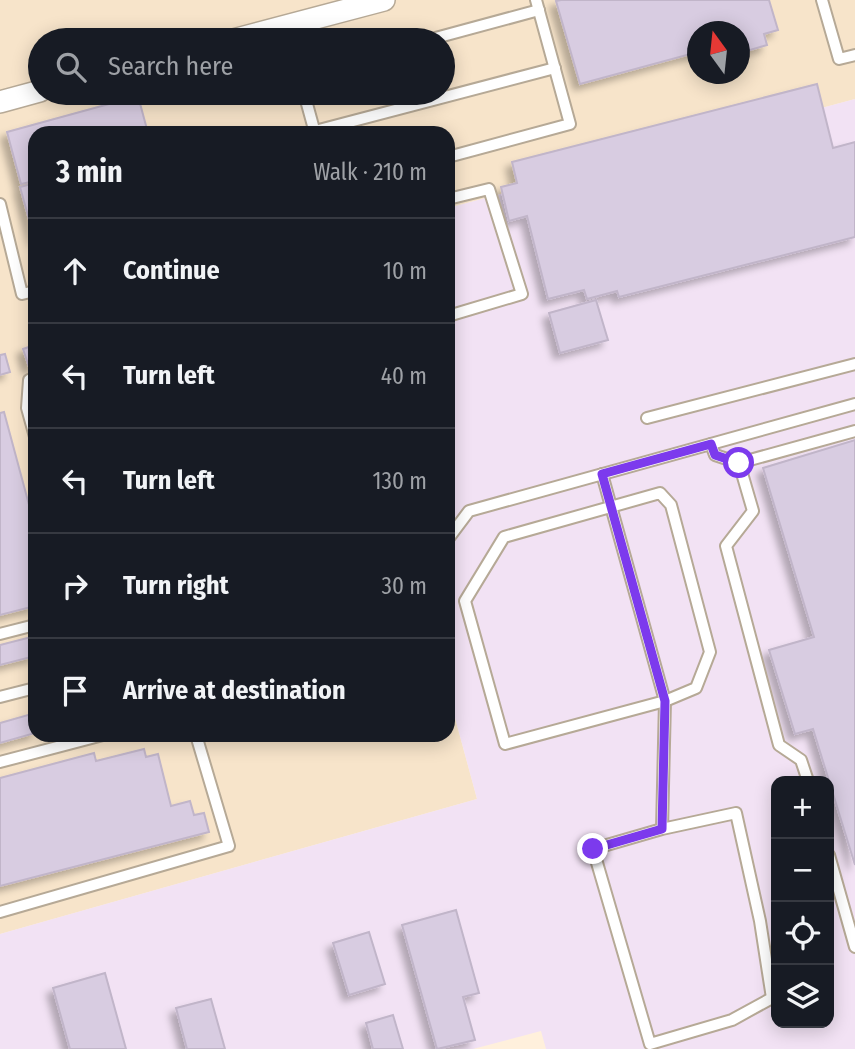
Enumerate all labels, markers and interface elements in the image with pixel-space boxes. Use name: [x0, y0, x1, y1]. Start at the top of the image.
north arrow: [687, 21, 750, 84]
search box: [28, 28, 455, 105]
icon: search: [52, 48, 90, 86]
text: Search here: [108, 51, 233, 82]
text: 3 min: [56, 154, 123, 190]
text: Walk · 210 m: [313, 158, 427, 186]
icon: ahead: [56, 252, 94, 290]
text: Continue: [123, 255, 220, 286]
text: 10 m: [383, 257, 427, 285]
icon: left: [56, 357, 94, 395]
text: Turn left: [123, 360, 215, 391]
text: 40 m: [381, 362, 427, 390]
route start: [723, 447, 754, 478]
icon: left: [56, 462, 94, 500]
text: Turn left: [123, 465, 215, 496]
text: 130 m: [373, 467, 427, 495]
icon: right: [56, 567, 94, 605]
text: Turn right: [123, 570, 229, 601]
text: 30 m: [382, 572, 427, 600]
icon: arrive: [56, 672, 94, 710]
text: Arrive at destination: [123, 675, 346, 706]
map controls: [771, 776, 834, 1028]
button: +: [771, 776, 834, 839]
route end: [577, 833, 608, 864]
button: −: [771, 839, 834, 902]
button: locate: [771, 902, 834, 965]
button: layers: [771, 965, 834, 1028]

